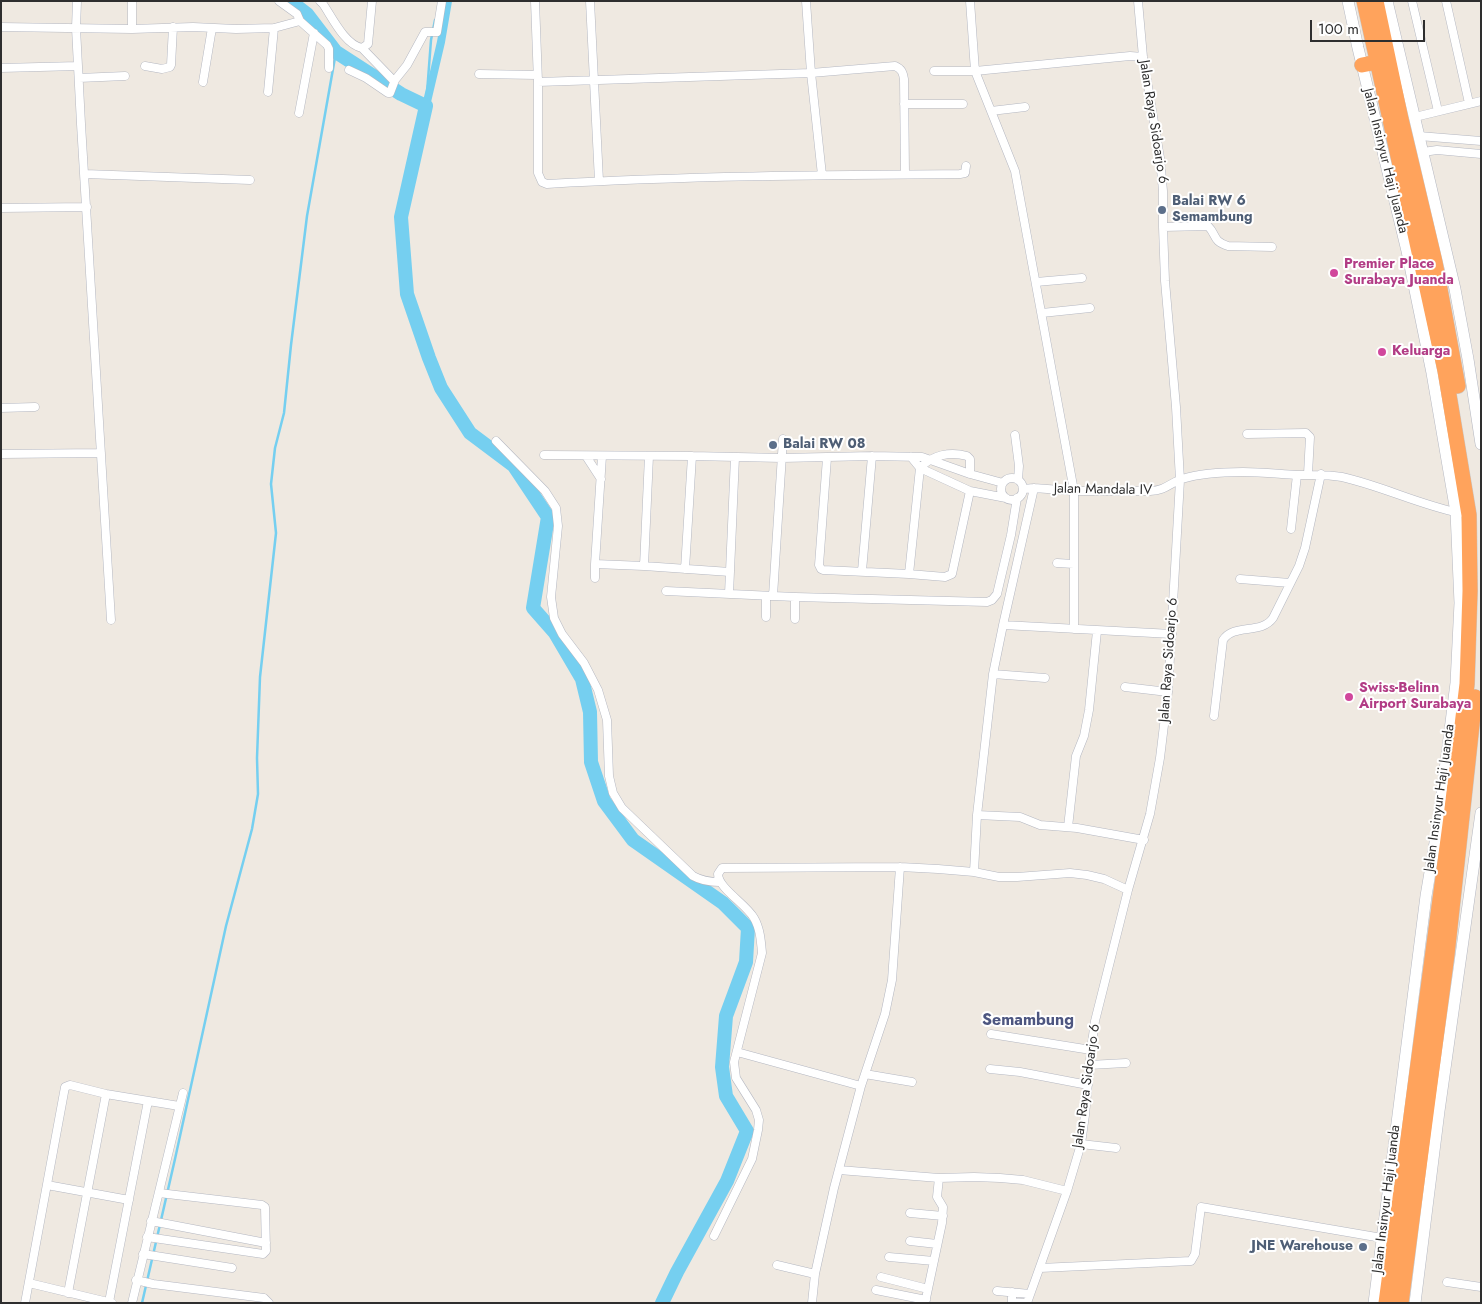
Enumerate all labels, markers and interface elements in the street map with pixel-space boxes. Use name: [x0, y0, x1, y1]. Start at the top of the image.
scale bar: [1312, 10, 1427, 42]
text: 100 m: [1318, 18, 1359, 40]
street label: Jalan Raya Sidoarjo 6: [1135, 59, 1171, 185]
street label: Jalan Insinyur Haji Juanda: [1359, 87, 1411, 235]
place label: Balai RW 6 Semambung: [1172, 194, 1253, 226]
marker: Balai RW 6 Semambung: [1156, 204, 1168, 216]
place label: Premier Place Surabaya Juanda: [1344, 257, 1454, 290]
marker: Premier Place Surabaya Juanda: [1328, 267, 1340, 279]
place label: Keluarga: [1392, 344, 1450, 360]
marker: Keluarga: [1376, 346, 1388, 358]
place label: Balai RW 08: [783, 437, 865, 453]
marker: Balai RW 08: [767, 439, 779, 451]
street label: Jalan Mandala IV: [1054, 481, 1152, 499]
street label: Jalan Raya Sidoarjo 6: [1156, 597, 1182, 723]
place label: Swiss-Belinn Airport Surabaya: [1359, 681, 1471, 714]
marker: Swiss-Belinn Airport Surabaya: [1343, 691, 1355, 703]
street label: Jalan Insinyur Haji Juanda: [1421, 723, 1459, 873]
district label: Semambung: [982, 1011, 1074, 1031]
street label: Jalan Raya Sidoarjo 6: [1070, 1023, 1104, 1149]
street label: Jalan Insinyur Haji Juanda: [1370, 1124, 1404, 1274]
place label: JNE Warehouse: [1251, 1239, 1353, 1255]
marker: JNE Warehouse: [1357, 1241, 1369, 1253]

